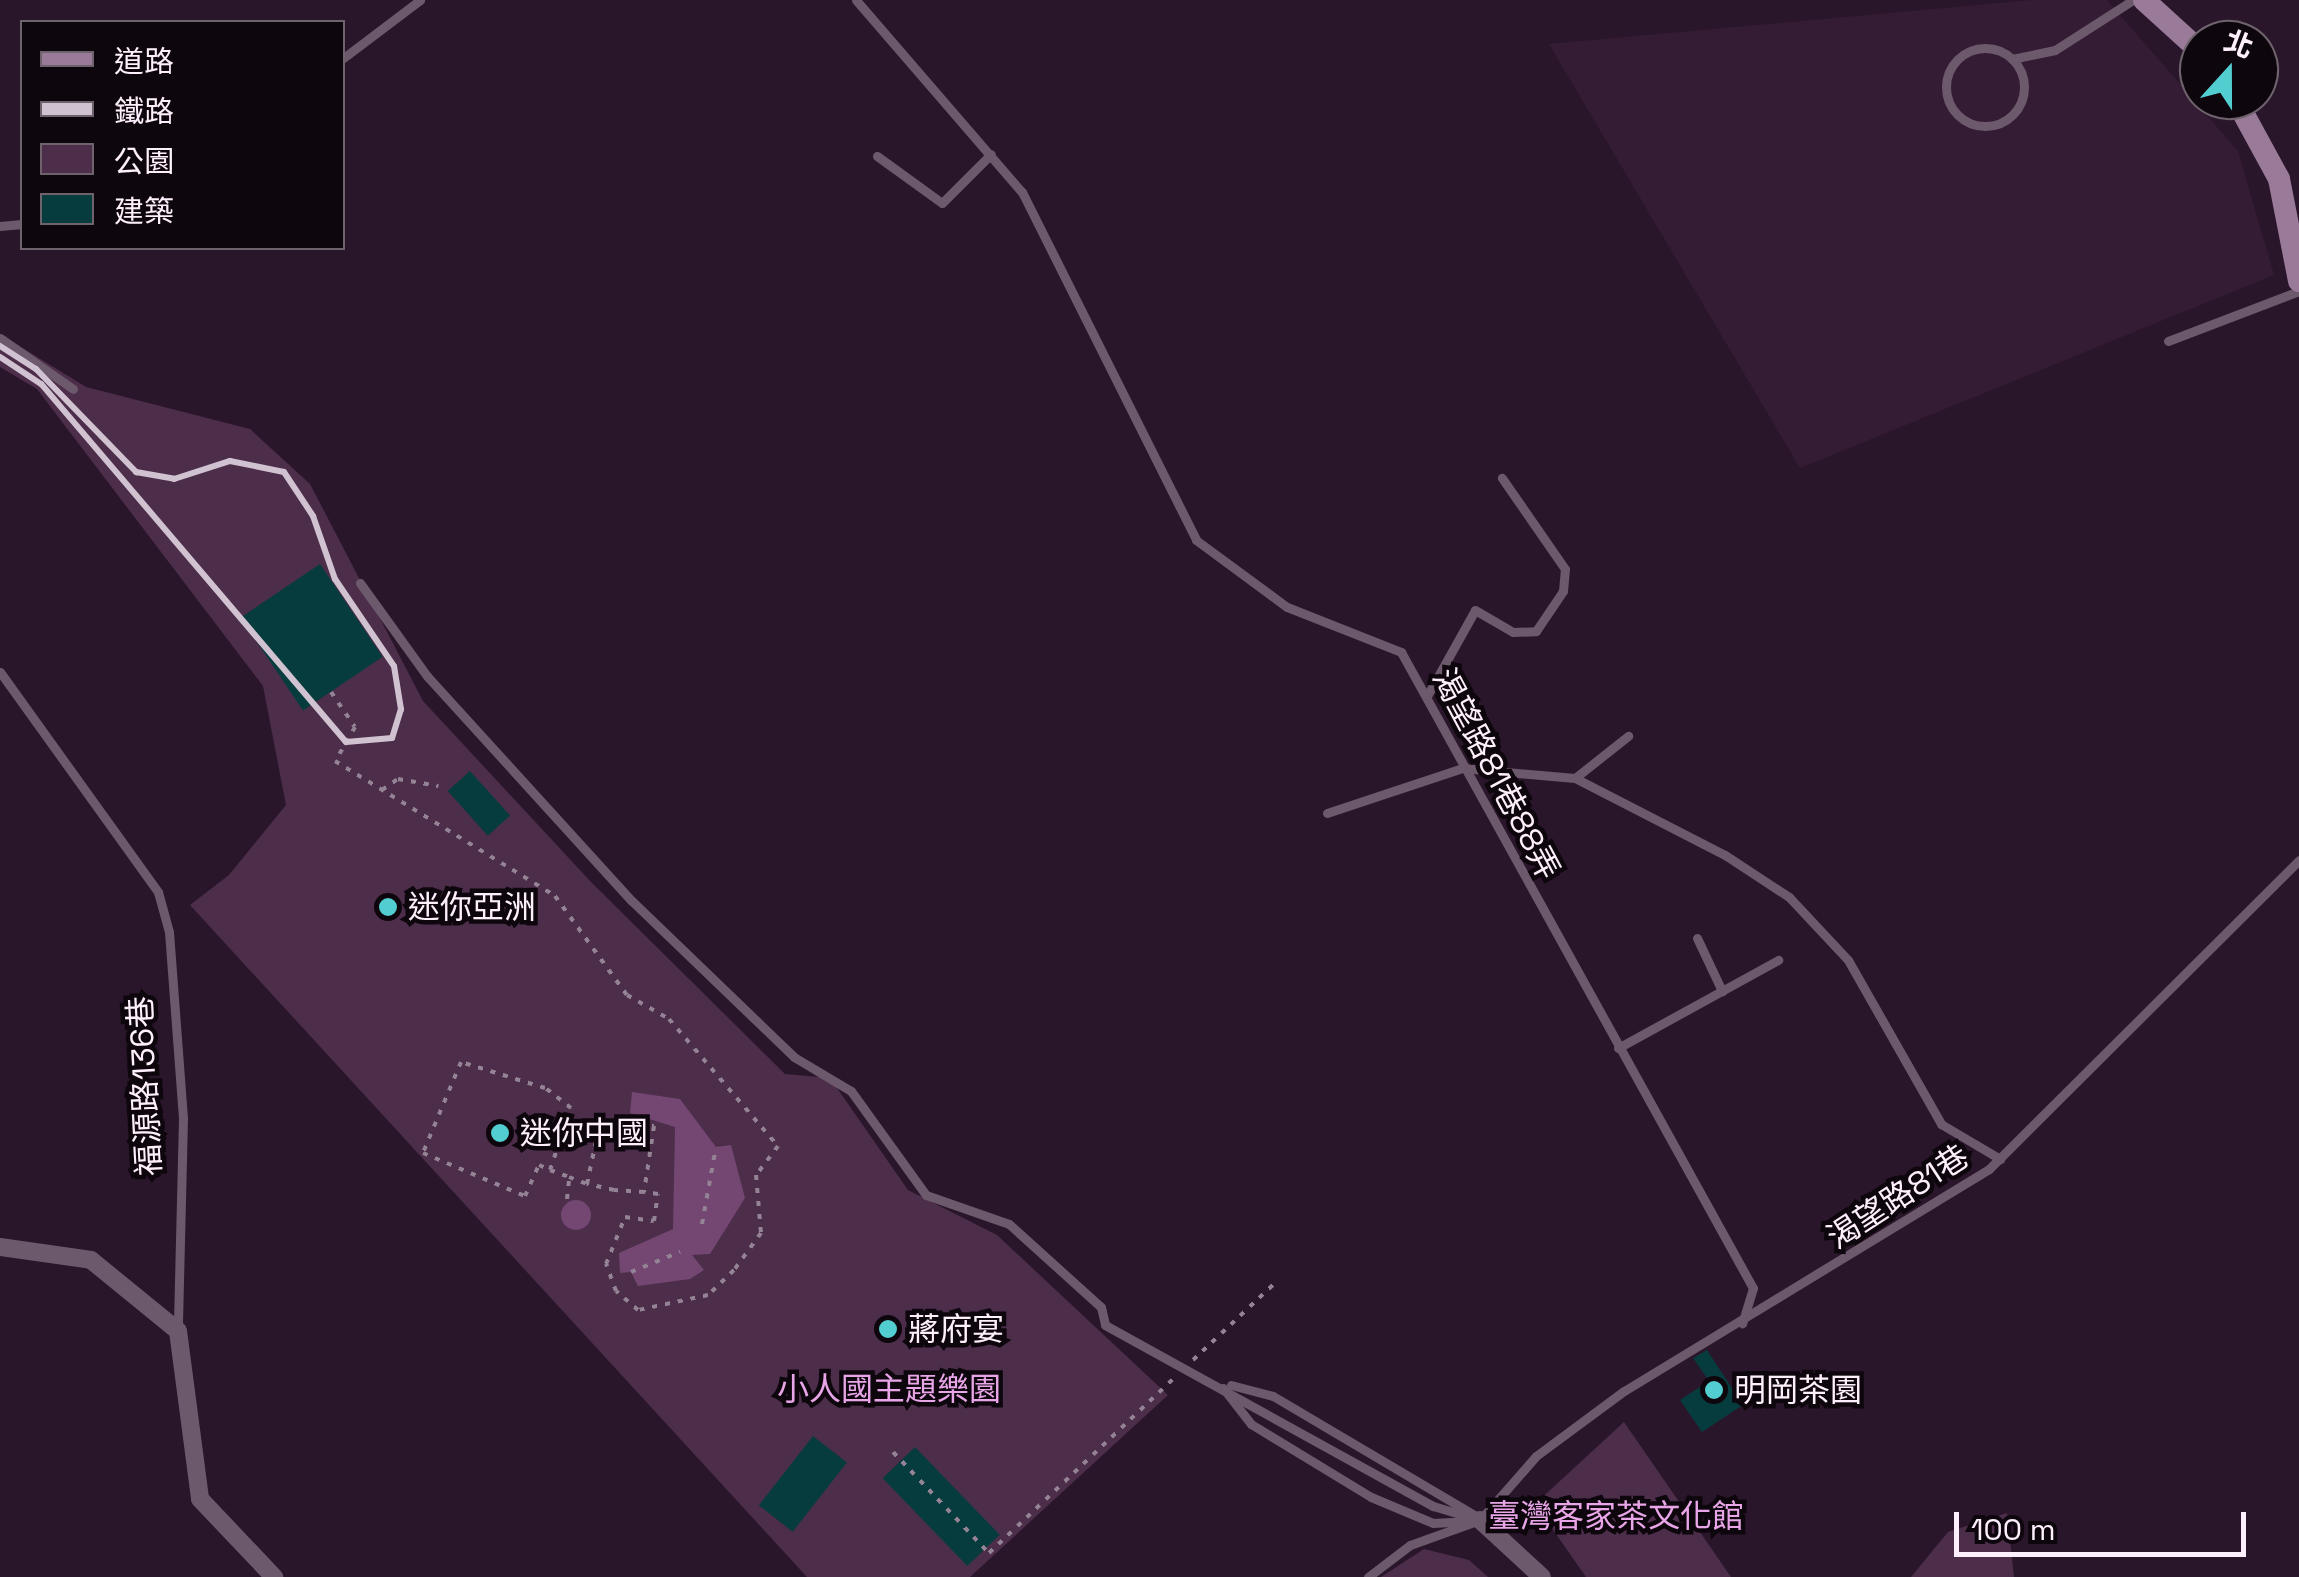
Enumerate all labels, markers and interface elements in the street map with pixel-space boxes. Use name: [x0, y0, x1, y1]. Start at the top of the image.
legend: [20, 20, 345, 250]
north arrow: [2179, 20, 2279, 120]
text: 北: [2219, 22, 2259, 66]
text: 道路: [114, 42, 174, 81]
text: 鐵路: [114, 92, 174, 131]
text: 公園: [114, 142, 174, 181]
text: 建築: [114, 192, 174, 231]
street label: 渴望路81巷88弄: [1424, 662, 1568, 886]
place label: 迷你亞洲: [408, 888, 536, 926]
marker: 迷你亞洲: [377, 896, 399, 918]
street label: 福源路136巷: [121, 995, 169, 1177]
place label: 迷你中國: [520, 1114, 648, 1152]
marker: 迷你中國: [489, 1122, 511, 1144]
street label: 渴望路81巷: [1820, 1137, 1976, 1257]
place label: 蔣府宴: [908, 1310, 1004, 1348]
marker: 蔣府宴: [877, 1318, 899, 1340]
park label: 小人國主題樂園: [777, 1370, 1001, 1408]
place label: 明岡茶園: [1734, 1371, 1862, 1409]
marker: 明岡茶園: [1703, 1379, 1725, 1401]
scale bar: [1959, 1492, 2252, 1554]
park label: 臺灣客家茶文化館: [1488, 1497, 1744, 1535]
text: 100 m: [1971, 1510, 2056, 1549]

